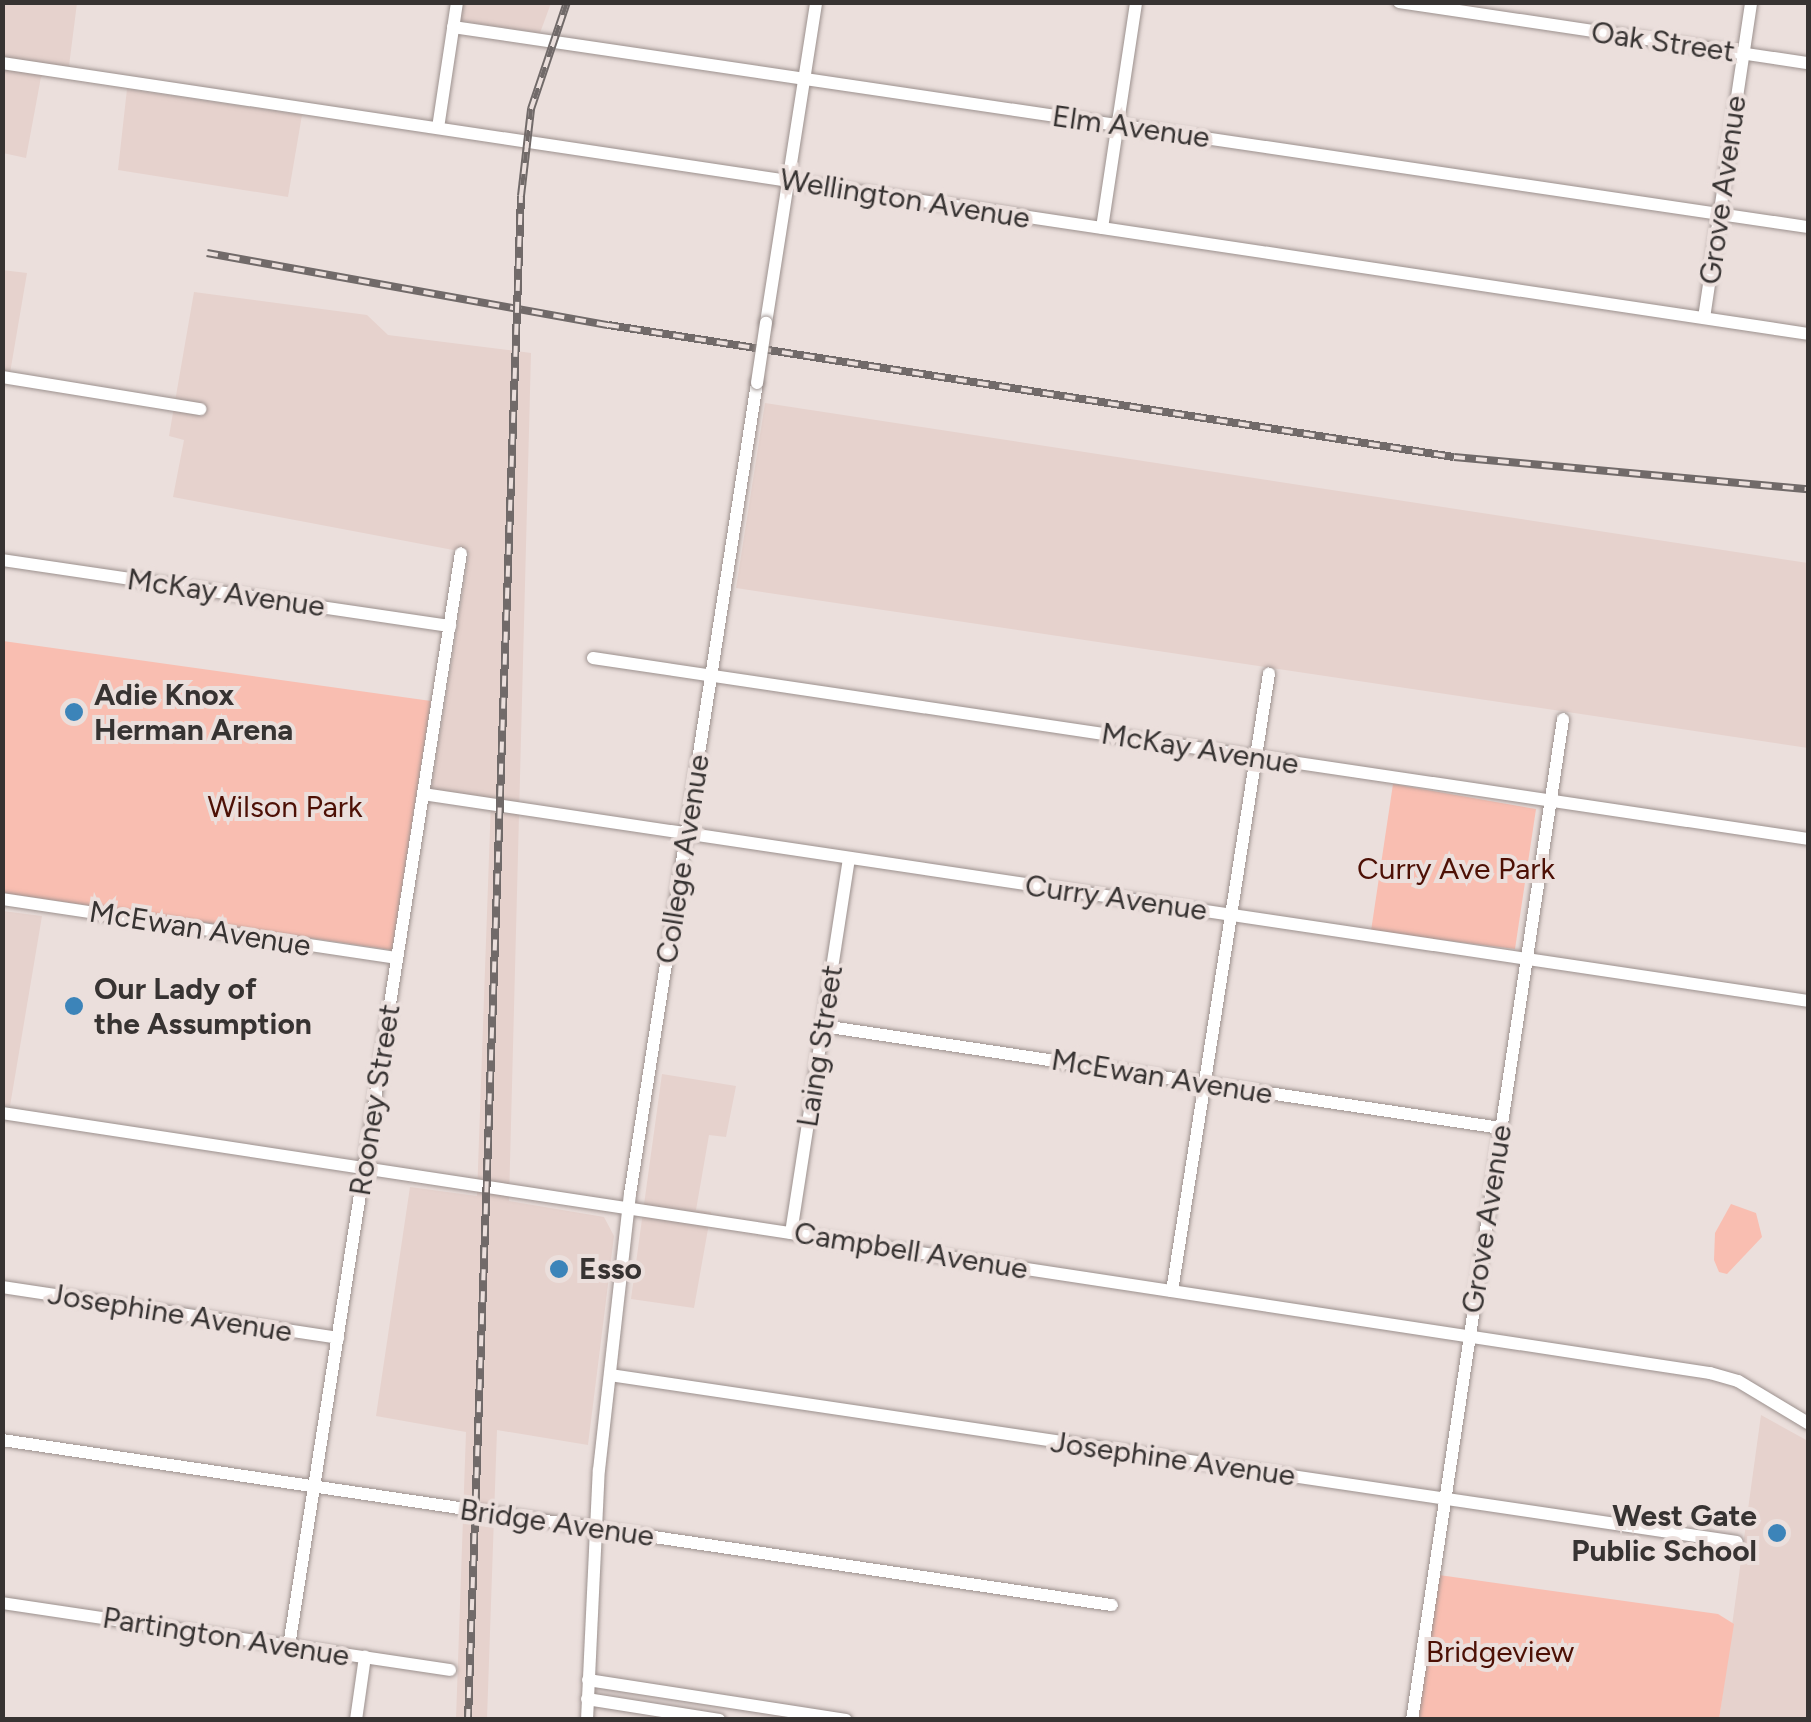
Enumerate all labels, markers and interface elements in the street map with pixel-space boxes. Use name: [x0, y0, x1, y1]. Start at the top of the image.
street label: Oak Street: [1589, 14, 1737, 70]
street label: Grove Avenue: [1692, 93, 1754, 287]
street label: Elm Avenue: [1050, 98, 1212, 156]
street label: Wellington Avenue: [777, 161, 1033, 237]
street label: McKay Avenue: [125, 561, 327, 625]
place label: Adie Knox Herman Arena: [94, 677, 293, 748]
marker: Adie Knox Herman Arena: [63, 701, 85, 723]
street label: McKay Avenue: [1099, 716, 1301, 782]
street label: College Avenue: [649, 752, 717, 966]
park label: Wilson Park: [208, 789, 362, 825]
park label: Curry Ave Park: [1357, 851, 1555, 887]
street label: Curry Avenue: [1023, 867, 1209, 929]
street label: McEwan Avenue: [87, 894, 313, 964]
street label: Laing Street: [789, 962, 851, 1130]
place label: Our Lady of the Assumption: [94, 971, 312, 1042]
marker: Our Lady of the Assumption: [63, 995, 85, 1017]
street label: Rooney Street: [342, 1002, 408, 1198]
street label: McEwan Avenue: [1049, 1042, 1275, 1112]
street label: Grove Avenue: [1454, 1122, 1520, 1316]
street label: Campbell Avenue: [792, 1215, 1030, 1287]
place label: Esso: [579, 1251, 642, 1287]
marker: Esso: [548, 1258, 570, 1280]
street label: Josephine Avenue: [45, 1276, 295, 1350]
street label: Josephine Avenue: [1048, 1424, 1298, 1494]
street label: Bridge Avenue: [458, 1492, 656, 1554]
place label: West Gate Public School: [1571, 1498, 1757, 1568]
marker: West Gate Public School: [1766, 1522, 1788, 1544]
street label: Partington Avenue: [100, 1600, 352, 1674]
park label: Bridgeview: [1426, 1634, 1574, 1670]

